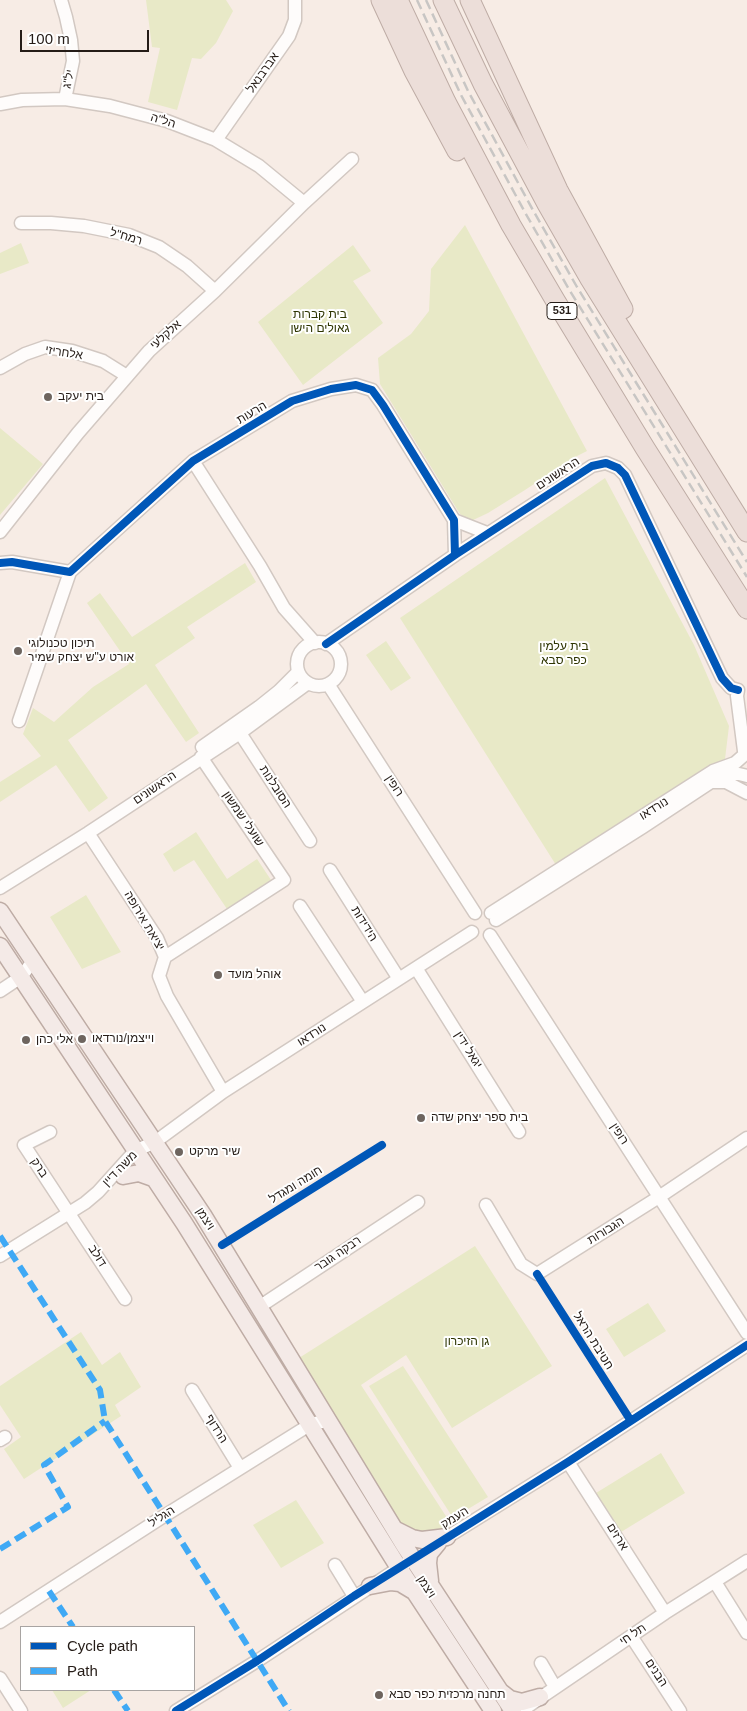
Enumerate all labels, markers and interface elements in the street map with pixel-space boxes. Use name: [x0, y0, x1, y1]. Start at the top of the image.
scale bar: [22, 20, 151, 52]
text: 100 m: [28, 30, 70, 47]
street label: אברבנאל: [244, 50, 282, 96]
street label: יל"ג: [60, 68, 78, 90]
street label: הל"ה: [149, 110, 177, 132]
street label: רמח"ל: [108, 226, 144, 248]
road number: 531: [547, 302, 577, 320]
park label: בית קברות גאולים הישן: [290, 308, 350, 336]
street label: אלקלעי: [147, 317, 185, 353]
street label: אלחריזי: [44, 343, 84, 363]
place label: בית יעקב: [58, 390, 104, 404]
marker: בית יעקב: [42, 391, 54, 403]
street label: הרעות: [234, 398, 270, 428]
street label: הראשונים: [534, 455, 582, 493]
place label: תיכון טכנולוגי אורט ע"ש יצחק שמיר: [28, 637, 134, 665]
park label: בית עלמין כפר סבא: [539, 640, 589, 668]
marker: תיכון טכנולוגי אורט ע"ש יצחק שמיר: [12, 645, 24, 657]
street label: הסובלנות: [256, 763, 294, 811]
street label: הראשונים: [131, 768, 179, 808]
street label: רופין: [382, 772, 406, 800]
street label: שועלי שמשון: [219, 789, 267, 849]
street label: נורדאו: [637, 795, 671, 823]
street label: יציאת אירופה: [121, 889, 167, 953]
street label: הידידות: [348, 904, 380, 944]
place label: אוהל מועד: [228, 968, 281, 982]
marker: אוהל מועד: [212, 969, 224, 981]
street label: נורדאו: [295, 1020, 329, 1050]
street label: יגאל ידין: [451, 1029, 485, 1071]
place label: וייצמן/נורדאו: [92, 1032, 154, 1046]
place label: אלי כהן: [36, 1033, 73, 1047]
marker: וייצמן/נורדאו: [76, 1033, 88, 1045]
marker: אלי כהן: [20, 1034, 32, 1046]
place label: בית ספר יצחק שדה: [431, 1111, 528, 1125]
marker: בית ספר יצחק שדה: [415, 1112, 427, 1124]
street label: רופין: [607, 1120, 631, 1148]
place label: שיר מרקט: [189, 1145, 240, 1159]
marker: שיר מרקט: [173, 1146, 185, 1158]
street label: משה דיין: [100, 1148, 140, 1190]
street label: ברק: [27, 1155, 51, 1181]
street label: חומה ומגדל: [267, 1163, 325, 1207]
street label: ויצמן: [192, 1205, 218, 1233]
street label: הגבורות: [585, 1214, 627, 1248]
street label: רבקה גובר: [312, 1233, 364, 1275]
street label: דולב: [85, 1242, 109, 1270]
street label: חטיבת הראל: [570, 1310, 616, 1372]
park label: גן הזיכרון: [445, 1335, 489, 1349]
street label: הרדוף: [202, 1412, 230, 1446]
street label: הגליל: [146, 1503, 178, 1531]
street label: העמק: [439, 1504, 471, 1532]
street label: ארזים: [603, 1521, 631, 1553]
street label: ויצמן: [413, 1573, 439, 1601]
street label: תל חי: [617, 1621, 649, 1649]
legend: [20, 1626, 195, 1691]
text: Cycle path: [67, 1637, 138, 1654]
street label: הבנים: [642, 1656, 670, 1690]
text: Path: [67, 1662, 98, 1679]
place label: תחנה מרכזית כפר סבא: [389, 1688, 506, 1702]
marker: תחנה מרכזית כפר סבא: [373, 1689, 385, 1701]

